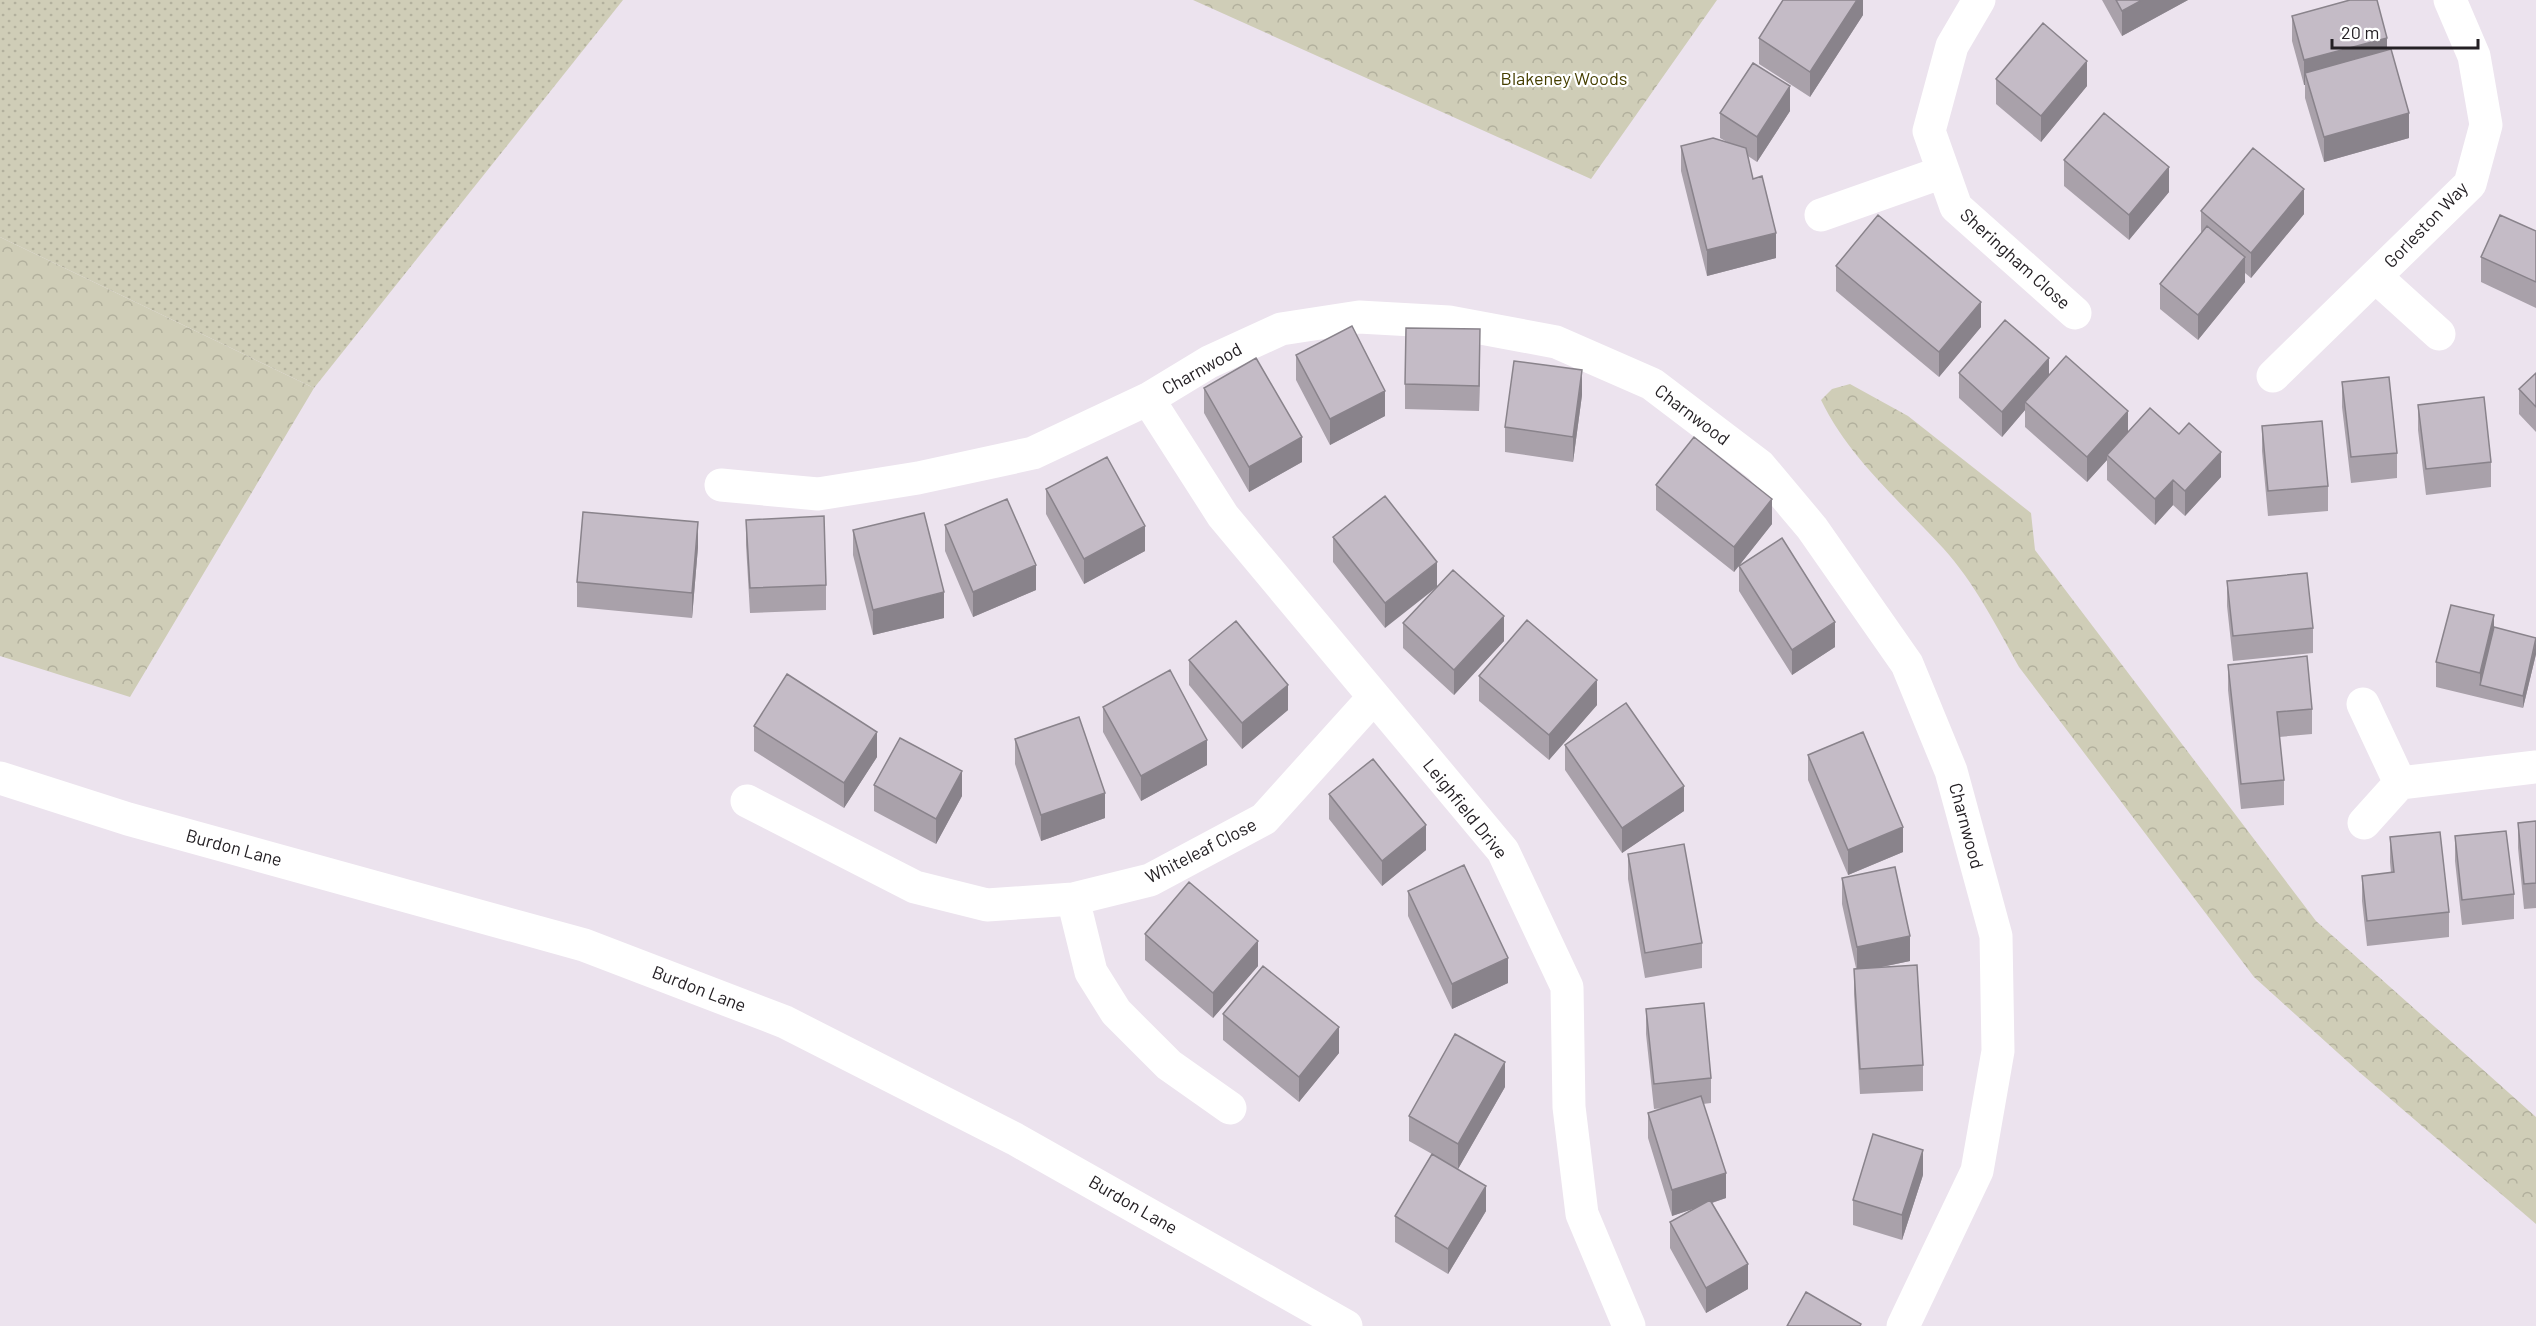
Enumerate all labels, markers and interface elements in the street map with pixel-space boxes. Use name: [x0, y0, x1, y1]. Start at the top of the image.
scale bar: [2332, 12, 2478, 50]
text: 20 m: [2341, 21, 2379, 43]
park label: Blakeney Woods: [1501, 67, 1627, 89]
street label: Gorleston Way: [2379, 177, 2472, 272]
street label: Sheringham Close: [1956, 203, 2075, 313]
street label: Charnwood: [1158, 337, 1245, 399]
street label: Charnwood: [1651, 379, 1734, 449]
street label: Leighfield Drive: [1419, 754, 1513, 863]
street label: Charnwood: [1945, 780, 1989, 871]
street label: Whiteleaf Close: [1141, 813, 1260, 888]
street label: Burdon Lane: [184, 824, 285, 870]
street label: Burdon Lane: [649, 960, 749, 1016]
street label: Burdon Lane: [1085, 1170, 1182, 1238]

